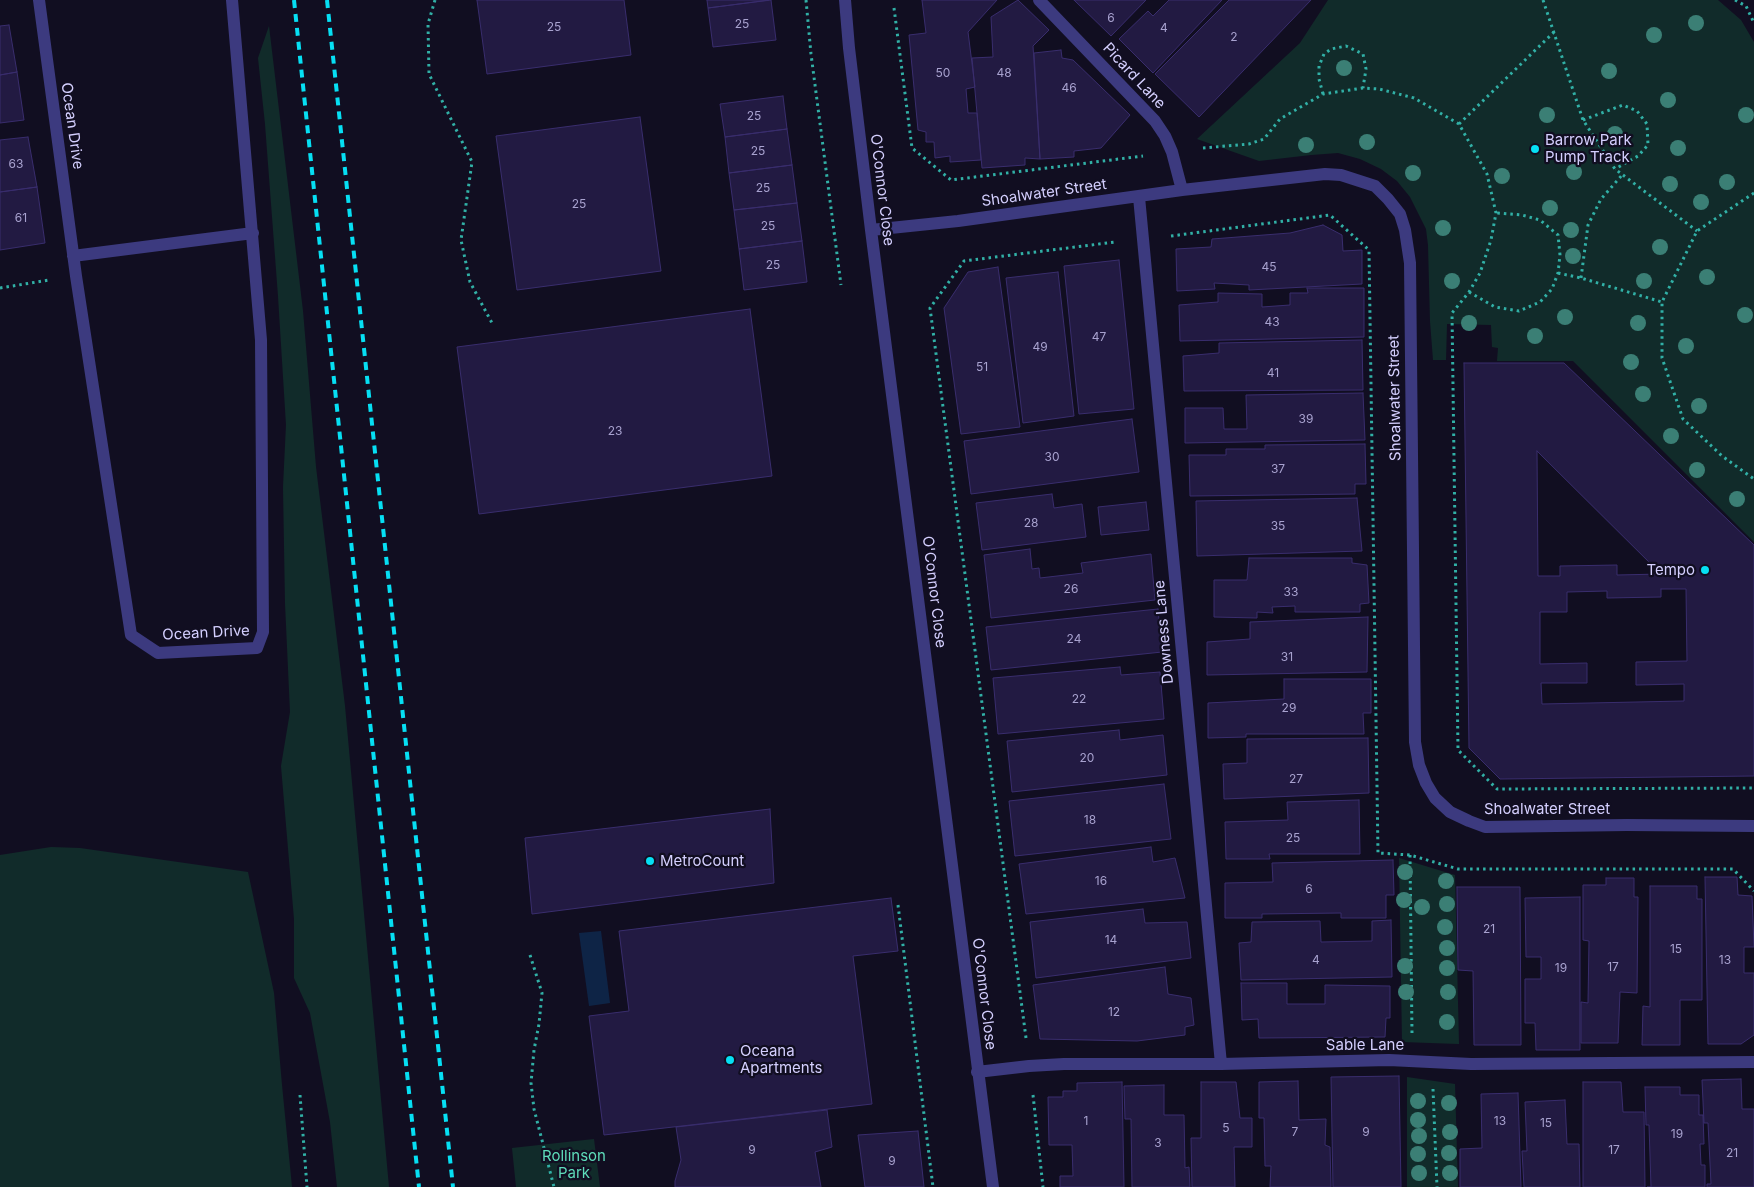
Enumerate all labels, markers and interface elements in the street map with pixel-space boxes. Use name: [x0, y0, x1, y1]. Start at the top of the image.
house number: 6: [1107, 11, 1115, 25]
house number: 25: [735, 17, 749, 31]
house number: 25: [547, 20, 561, 34]
house number: 4: [1160, 21, 1168, 35]
house number: 2: [1230, 30, 1238, 44]
street label: Picard Lane: [1099, 39, 1169, 113]
house number: 50: [936, 66, 950, 80]
house number: 48: [996, 66, 1012, 80]
street label: Ocean Drive: [57, 81, 87, 171]
house number: 46: [1061, 81, 1077, 95]
house number: 25: [747, 109, 761, 123]
place label: Barrow Park Pump Track: [1545, 131, 1632, 166]
street label: O'Connor Close: [866, 133, 898, 247]
marker: Barrow Park Pump Track: [1529, 143, 1541, 155]
house number: 25: [751, 144, 765, 158]
house number: 63: [9, 157, 23, 171]
street label: Shoalwater Street: [980, 175, 1108, 211]
house number: 25: [756, 181, 770, 195]
house number: 25: [572, 197, 586, 211]
house number: 61: [15, 211, 27, 225]
house number: 25: [761, 219, 775, 233]
house number: 25: [766, 258, 780, 272]
house number: 45: [1261, 260, 1277, 274]
house number: 43: [1264, 315, 1280, 329]
house number: 47: [1092, 330, 1106, 344]
street label: Shoalwater Street: [1385, 335, 1405, 461]
house number: 49: [1032, 340, 1048, 354]
house number: 51: [976, 360, 988, 374]
house number: 41: [1267, 366, 1279, 380]
house number: 39: [1299, 412, 1313, 426]
house number: 23: [608, 424, 622, 438]
house number: 30: [1045, 450, 1059, 464]
house number: 37: [1271, 462, 1285, 476]
house number: 28: [1024, 516, 1038, 530]
house number: 35: [1271, 519, 1285, 533]
street label: O'Connor Close: [918, 535, 950, 649]
place label: Tempo: [1646, 561, 1695, 579]
marker: Tempo: [1699, 564, 1711, 576]
street label: Downess Lane: [1151, 579, 1177, 685]
house number: 26: [1064, 582, 1078, 596]
house number: 33: [1284, 585, 1298, 599]
street label: Ocean Drive: [162, 622, 250, 644]
house number: 24: [1067, 632, 1081, 646]
house number: 31: [1281, 650, 1293, 664]
house number: 22: [1072, 692, 1086, 706]
house number: 29: [1282, 701, 1296, 715]
house number: 20: [1080, 751, 1094, 765]
house number: 27: [1289, 772, 1303, 786]
street label: Shoalwater Street: [1484, 800, 1610, 818]
house number: 18: [1084, 813, 1096, 827]
house number: 25: [1286, 831, 1300, 845]
place label: MetroCount: [660, 852, 744, 870]
marker: MetroCount: [644, 855, 656, 867]
house number: 16: [1095, 874, 1107, 888]
house number: 6: [1305, 882, 1313, 896]
house number: 21: [1483, 922, 1495, 936]
house number: 14: [1105, 933, 1117, 947]
street label: O'Connor Close: [968, 937, 1000, 1051]
house number: 15: [1670, 942, 1682, 956]
house number: 4: [1312, 953, 1320, 967]
house number: 13: [1719, 953, 1731, 967]
house number: 17: [1607, 960, 1619, 974]
house number: 19: [1555, 961, 1567, 975]
house number: 12: [1108, 1005, 1120, 1019]
street label: Sable Lane: [1326, 1036, 1404, 1054]
place label: Oceana Apartments: [740, 1042, 822, 1077]
marker: Oceana Apartments: [724, 1054, 736, 1066]
house number: 1: [1084, 1114, 1088, 1128]
house number: 13: [1494, 1114, 1506, 1128]
house number: 15: [1540, 1116, 1552, 1130]
house number: 5: [1222, 1121, 1230, 1135]
house number: 7: [1292, 1125, 1298, 1139]
house number: 9: [1362, 1125, 1370, 1139]
house number: 19: [1671, 1127, 1683, 1141]
house number: 3: [1154, 1136, 1162, 1150]
house number: 9: [748, 1143, 756, 1157]
house number: 17: [1608, 1143, 1620, 1157]
house number: 21: [1726, 1146, 1738, 1160]
park label: Rollinson Park: [542, 1147, 606, 1182]
house number: 9: [888, 1154, 896, 1168]

